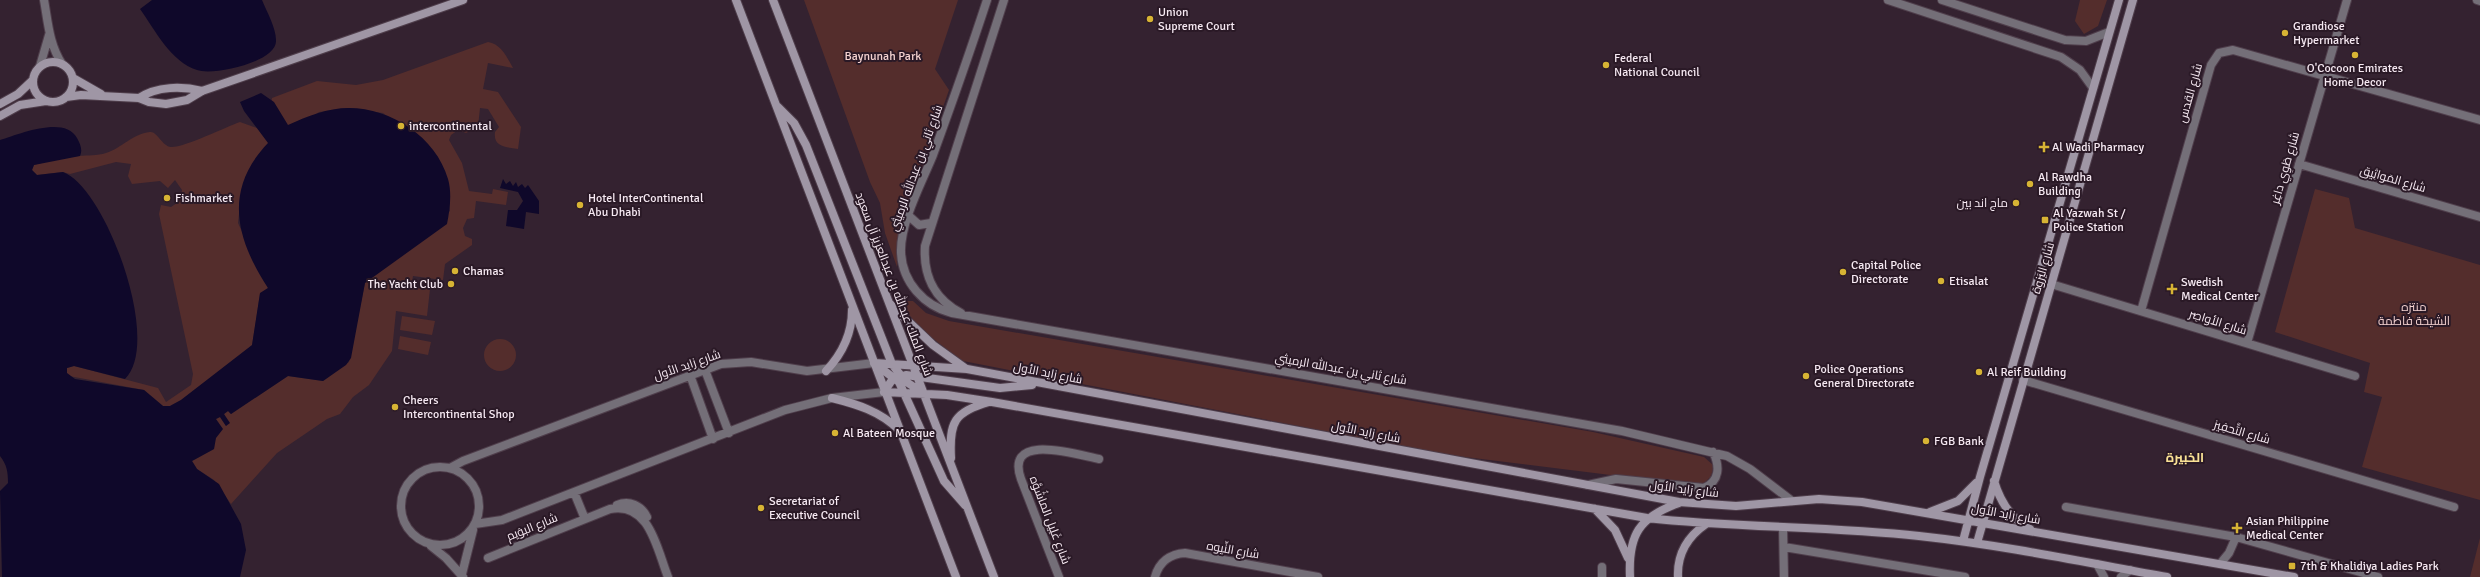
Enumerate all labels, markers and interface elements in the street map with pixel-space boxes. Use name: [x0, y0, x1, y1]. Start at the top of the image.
place label: Union Supreme Court: [1158, 5, 1235, 34]
marker: Union Supreme Court: [1145, 14, 1155, 24]
place label: Grandiose Hypermarket: [2293, 19, 2360, 48]
marker: Grandiose Hypermarket: [2280, 28, 2290, 38]
park label: Baynunah Park: [845, 49, 921, 64]
marker: O'Cocoon Emirates Home Decor: [2350, 50, 2360, 60]
place label: Federal National Council: [1614, 51, 1700, 80]
marker: Federal National Council: [1601, 60, 1611, 70]
place label: O'Cocoon Emirates Home Decor: [2307, 61, 2403, 90]
street label: شارع القدس: [2175, 62, 2206, 125]
street label: شارع ثاني بن عبدالله الرميثي: [886, 102, 948, 234]
place label: intercontinental: [409, 119, 492, 134]
marker: intercontinental: [396, 121, 406, 131]
street label: شارع طَوِي داغِر: [2268, 130, 2305, 208]
place label: Al Wadi Pharmacy: [2052, 140, 2144, 155]
marker: Al Wadi Pharmacy: [2039, 142, 2049, 152]
street label: شارع المَواثِيق: [2358, 163, 2428, 196]
place label: Al Rawdha Building: [2038, 170, 2092, 199]
marker: Al Rawdha Building: [2025, 179, 2035, 189]
street label: شارع الملك عبدالله بن عبدالعزيز آل سعود: [851, 190, 937, 378]
place label: Fishmarket: [175, 191, 232, 206]
place label: Hotel InterContinental Abu Dhabi: [588, 191, 704, 220]
marker: Fishmarket: [162, 193, 172, 203]
place label: ماج اند بين: [1957, 196, 2008, 211]
marker: ماج اند بين: [2011, 198, 2021, 208]
marker: Hotel InterContinental Abu Dhabi: [575, 200, 585, 210]
place label: Al Yazwah St / Police Station: [2053, 206, 2126, 235]
marker: Al Yazwah St / Police Station: [2040, 215, 2050, 225]
street label: شارع اليَزوة: [2029, 240, 2058, 296]
place label: Capital Police Directorate: [1851, 258, 1921, 287]
place label: Chamas: [463, 264, 504, 279]
marker: Chamas: [450, 266, 460, 276]
marker: Capital Police Directorate: [1838, 267, 1848, 277]
place label: Etisalat: [1949, 274, 1988, 289]
place label: Swedish Medical Center: [2181, 275, 2259, 304]
marker: Etisalat: [1936, 276, 1946, 286]
place label: The Yacht Club: [368, 277, 443, 292]
marker: The Yacht Club: [446, 279, 456, 289]
marker: Swedish Medical Center: [2166, 283, 2178, 295]
park label: منتزه الشيخة فاطمة: [2378, 300, 2450, 329]
street label: شارع الأواصِر: [2186, 306, 2249, 338]
street label: شارع زايد الأول: [652, 347, 723, 384]
street label: شارع ثاني بن عبدالله الرميثي: [1273, 350, 1408, 390]
street label: شارع زايد الأول: [1012, 359, 1084, 388]
place label: Police Operations General Directorate: [1814, 362, 1914, 391]
place label: Al Reif Building: [1987, 365, 2066, 380]
marker: Al Reif Building: [1974, 367, 1984, 377]
marker: Police Operations General Directorate: [1801, 371, 1811, 381]
place label: Cheers Intercontinental Shop: [403, 393, 515, 422]
marker: Cheers Intercontinental Shop: [390, 402, 400, 412]
street label: شارع التَّحفِيز: [2211, 416, 2272, 448]
street label: شارع زايد الأول: [1330, 418, 1402, 447]
place label: Al Bateen Mosque: [843, 426, 935, 441]
marker: Al Bateen Mosque: [830, 428, 840, 438]
place label: FGB Bank: [1934, 434, 1984, 449]
marker: FGB Bank: [1921, 436, 1931, 446]
district label: الخبيرة: [2166, 450, 2204, 466]
street label: شارع غَلِيل الماشُوَّه: [1026, 473, 1075, 566]
street label: شارع زايد الأول: [1648, 478, 1720, 501]
place label: Secretariat of Executive Council: [769, 494, 860, 523]
street label: شارع زايد الأول: [1970, 501, 2042, 528]
marker: Secretariat of Executive Council: [756, 503, 766, 513]
street label: شارع البوَيم: [504, 510, 560, 545]
place label: Asian Philippine Medical Center: [2246, 514, 2329, 543]
marker: Asian Philippine Medical Center: [2231, 522, 2243, 534]
street label: شارع النِّيوه: [1205, 537, 1261, 563]
place label: 7th & Khalidiya Ladies Park: [2300, 559, 2439, 574]
marker: 7th & Khalidiya Ladies Park: [2287, 561, 2297, 571]

